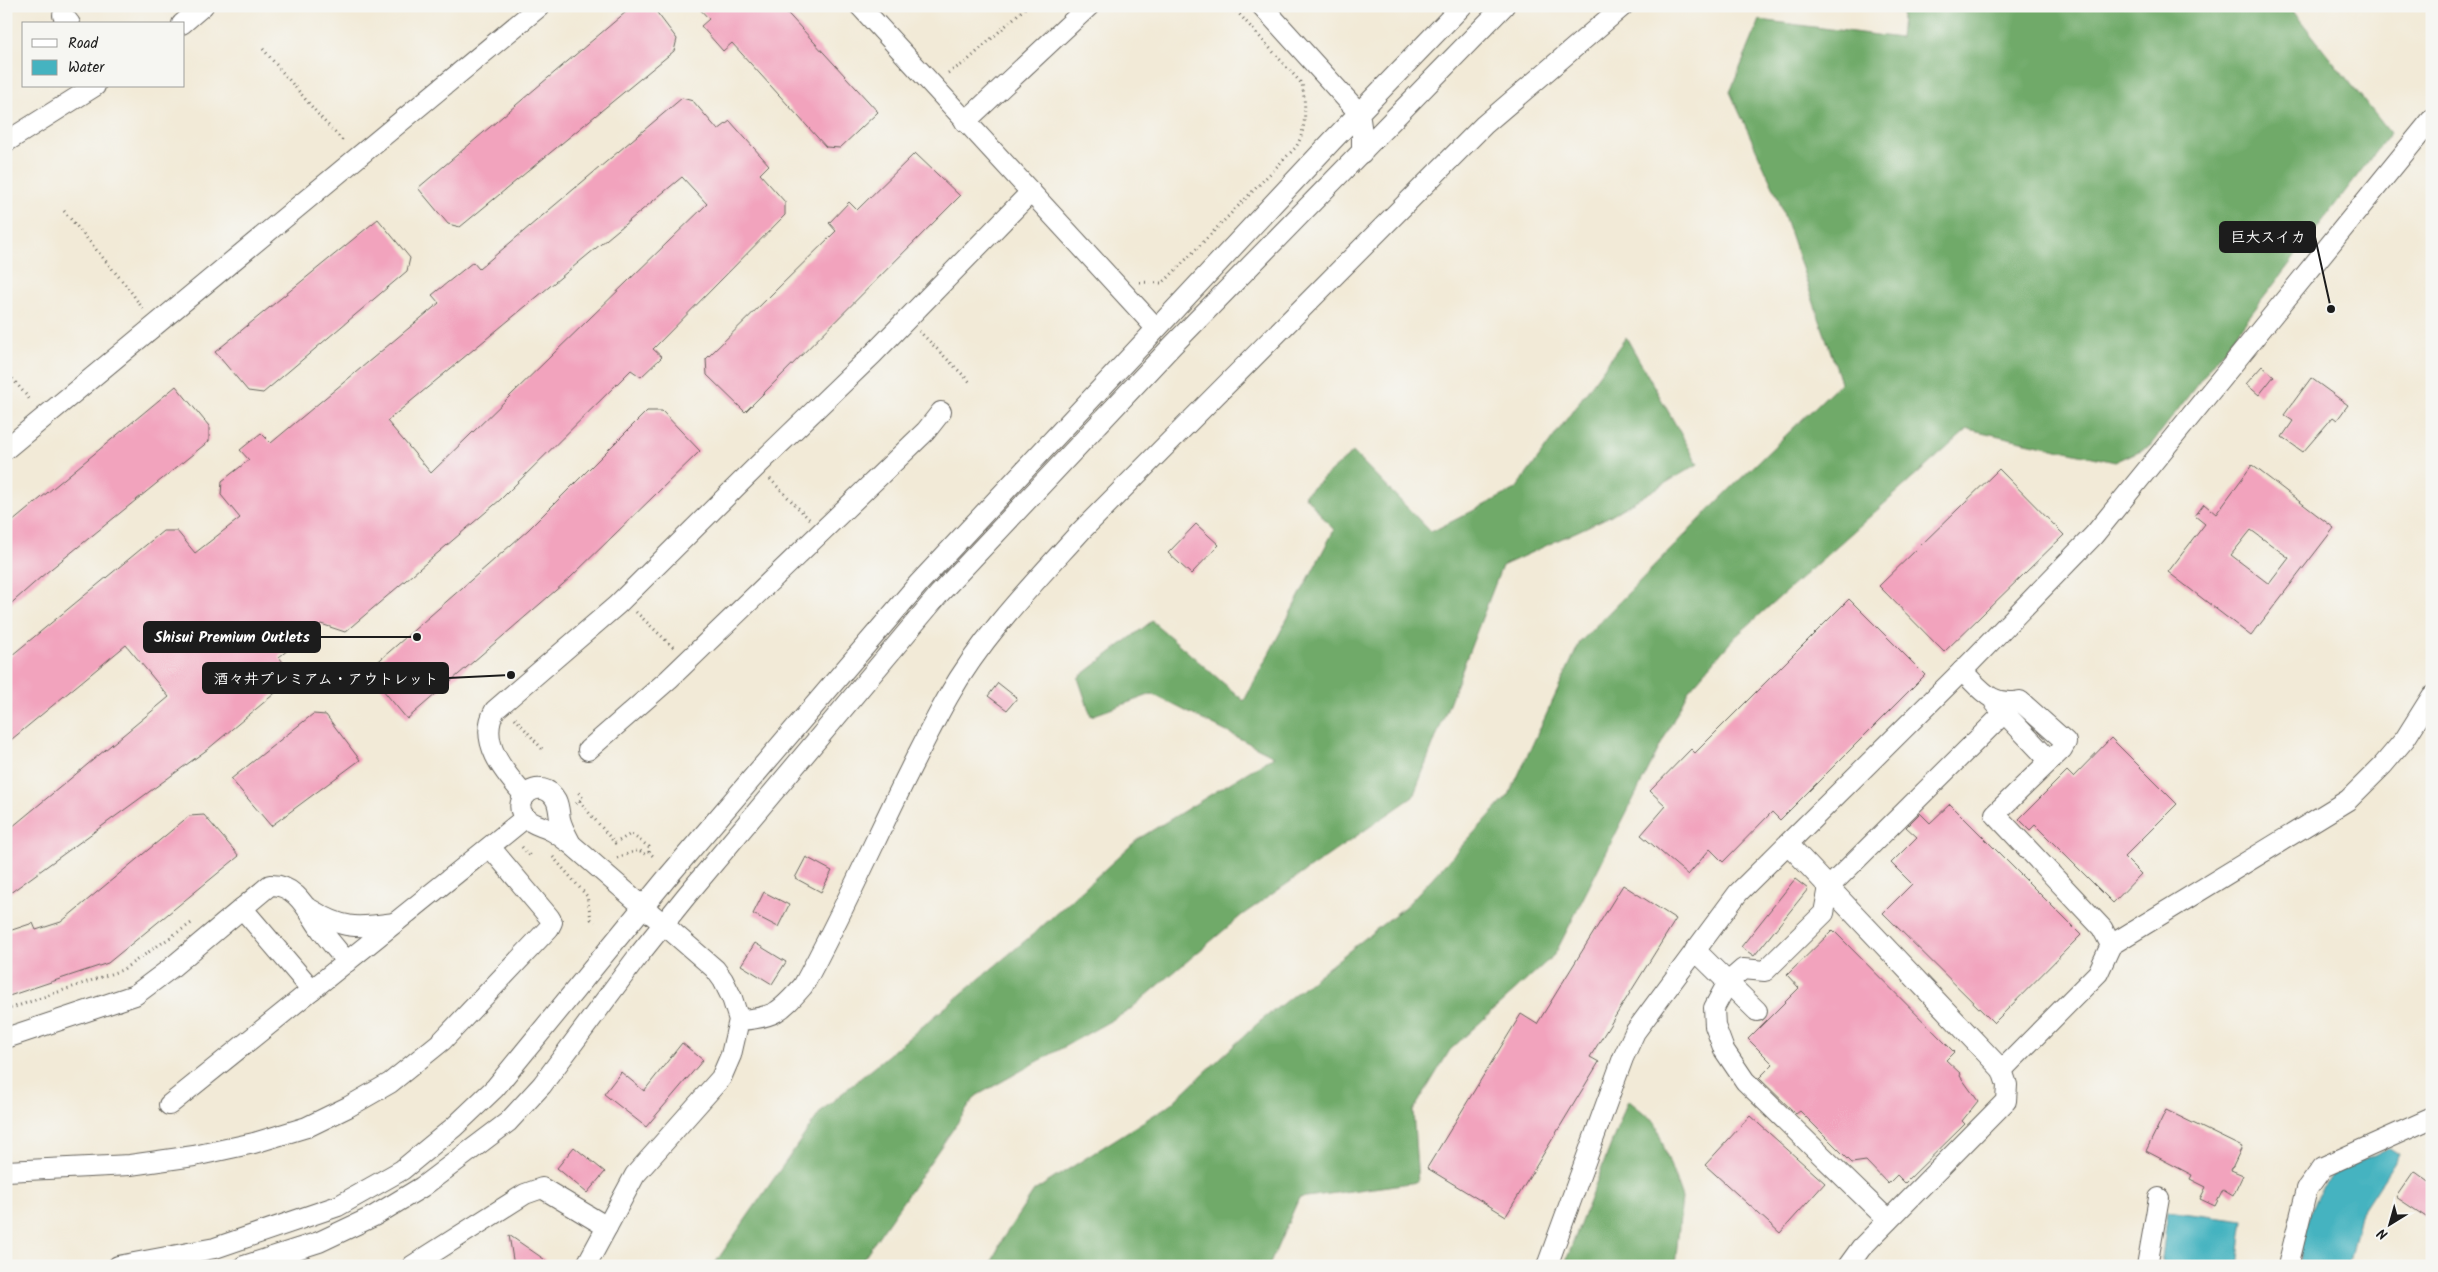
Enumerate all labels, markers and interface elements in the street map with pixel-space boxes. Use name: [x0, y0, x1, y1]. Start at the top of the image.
legend: [22, 22, 185, 88]
text: Road: [68, 32, 99, 56]
text: Water: [68, 56, 105, 80]
callout: 巨大スイカ: [2220, 222, 2315, 252]
text: 巨大スイカ: [2230, 226, 2306, 250]
callout: Shisui Premium Outlets: [144, 622, 320, 652]
text: Shisui Premium Outlets: [154, 626, 310, 650]
callout: 酒々井プレミアム・アウトレット: [203, 663, 448, 693]
text: 酒々井プレミアム・アウトレット: [214, 668, 438, 692]
north arrow: [2366, 1200, 2416, 1250]
text: N: [2373, 1222, 2393, 1245]

